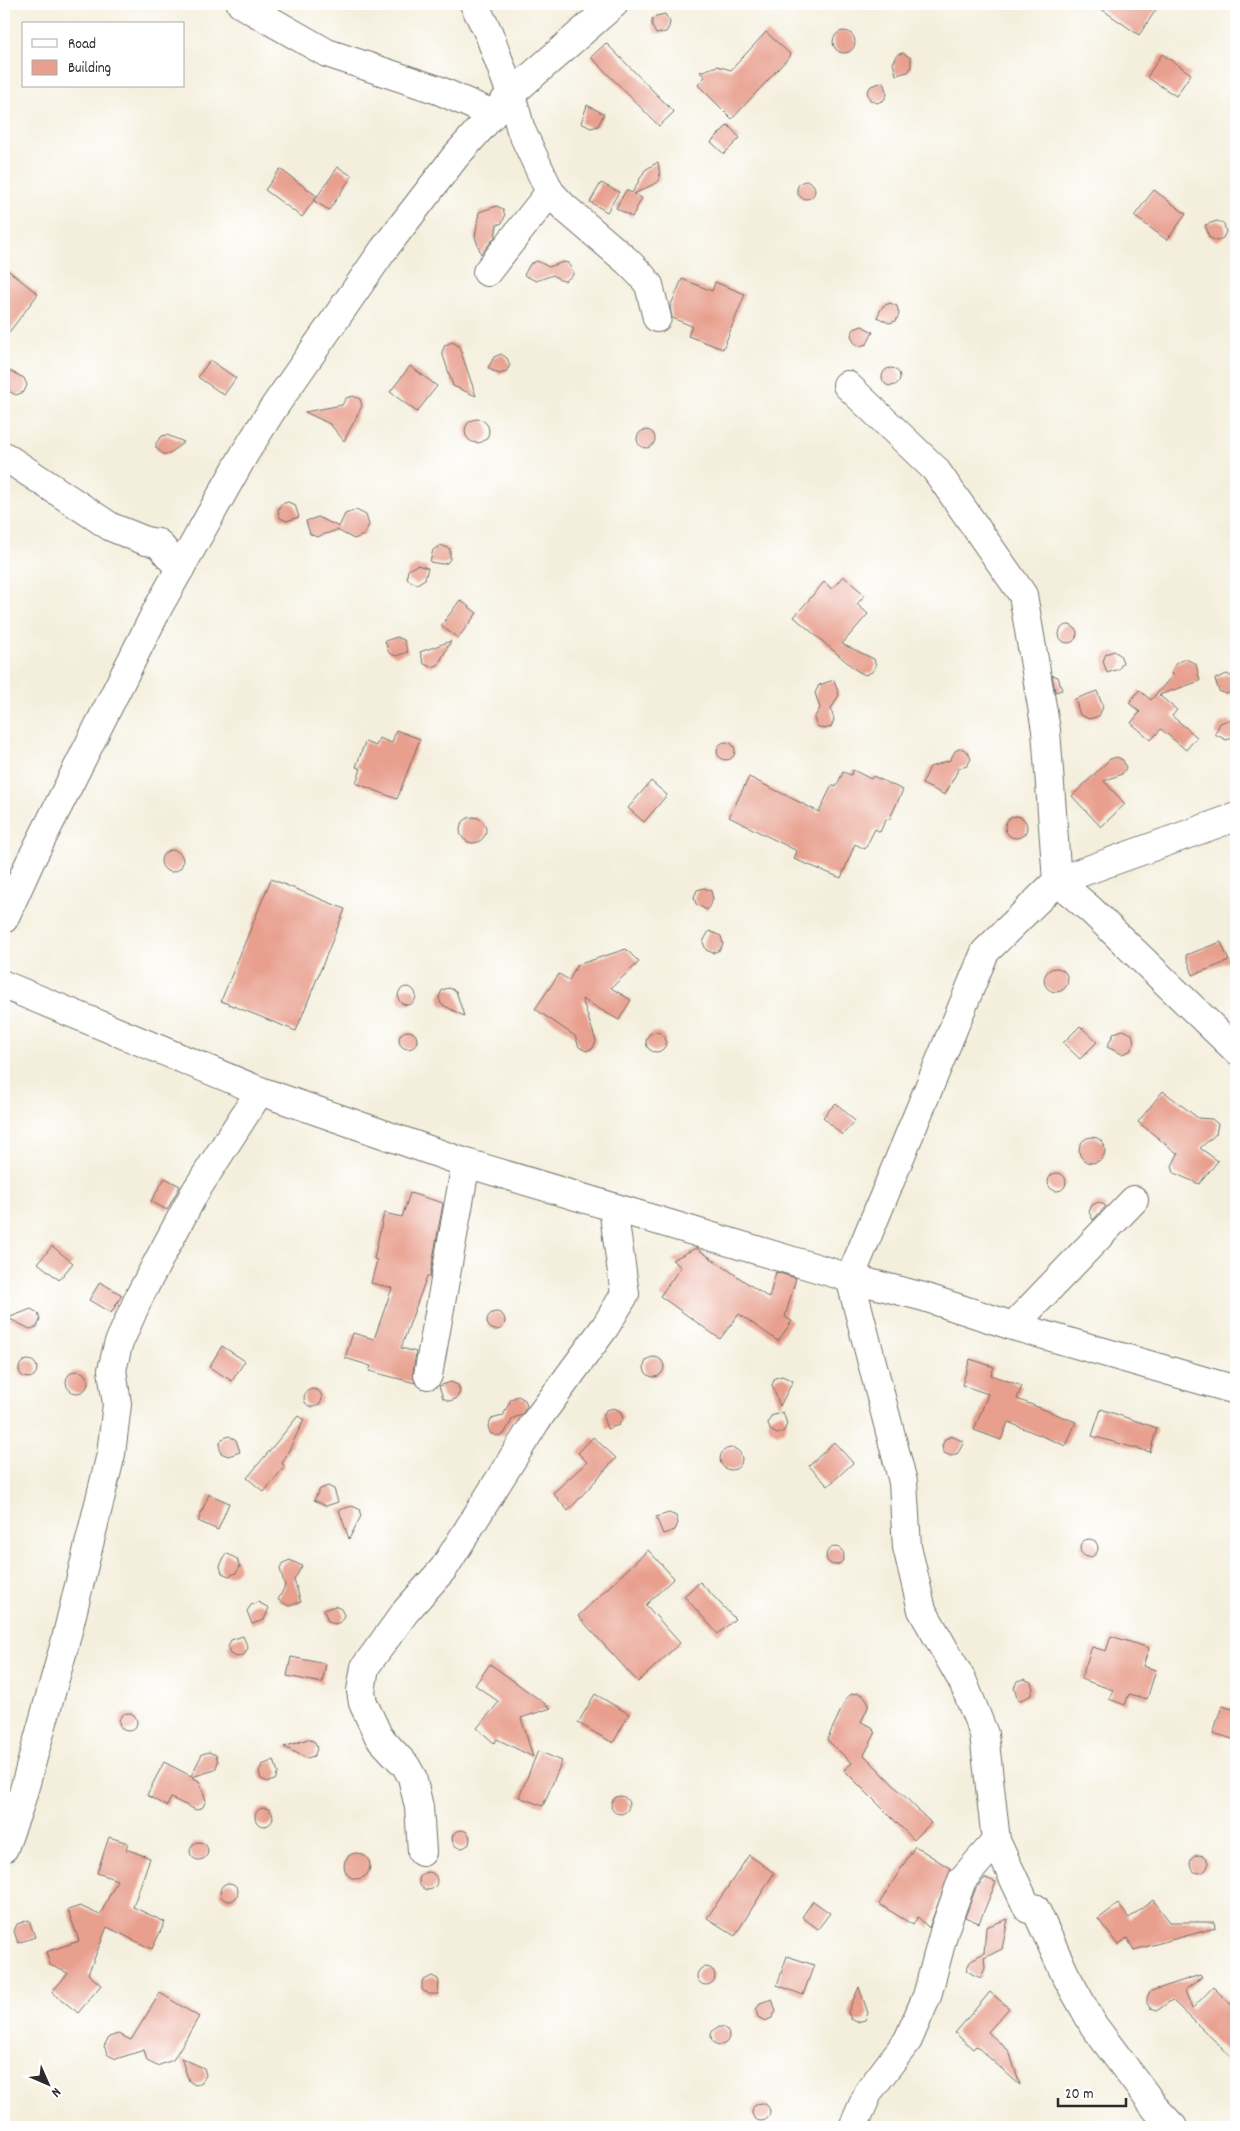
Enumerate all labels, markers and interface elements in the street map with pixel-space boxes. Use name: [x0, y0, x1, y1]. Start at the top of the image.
legend: [22, 22, 185, 88]
text: Road: [68, 34, 96, 56]
text: Building: [68, 58, 111, 80]
north arrow: [22, 2058, 72, 2108]
scale bar: [1058, 2076, 1125, 2108]
text: N: [46, 2082, 65, 2101]
text: 20 m: [1065, 2084, 1093, 2106]

